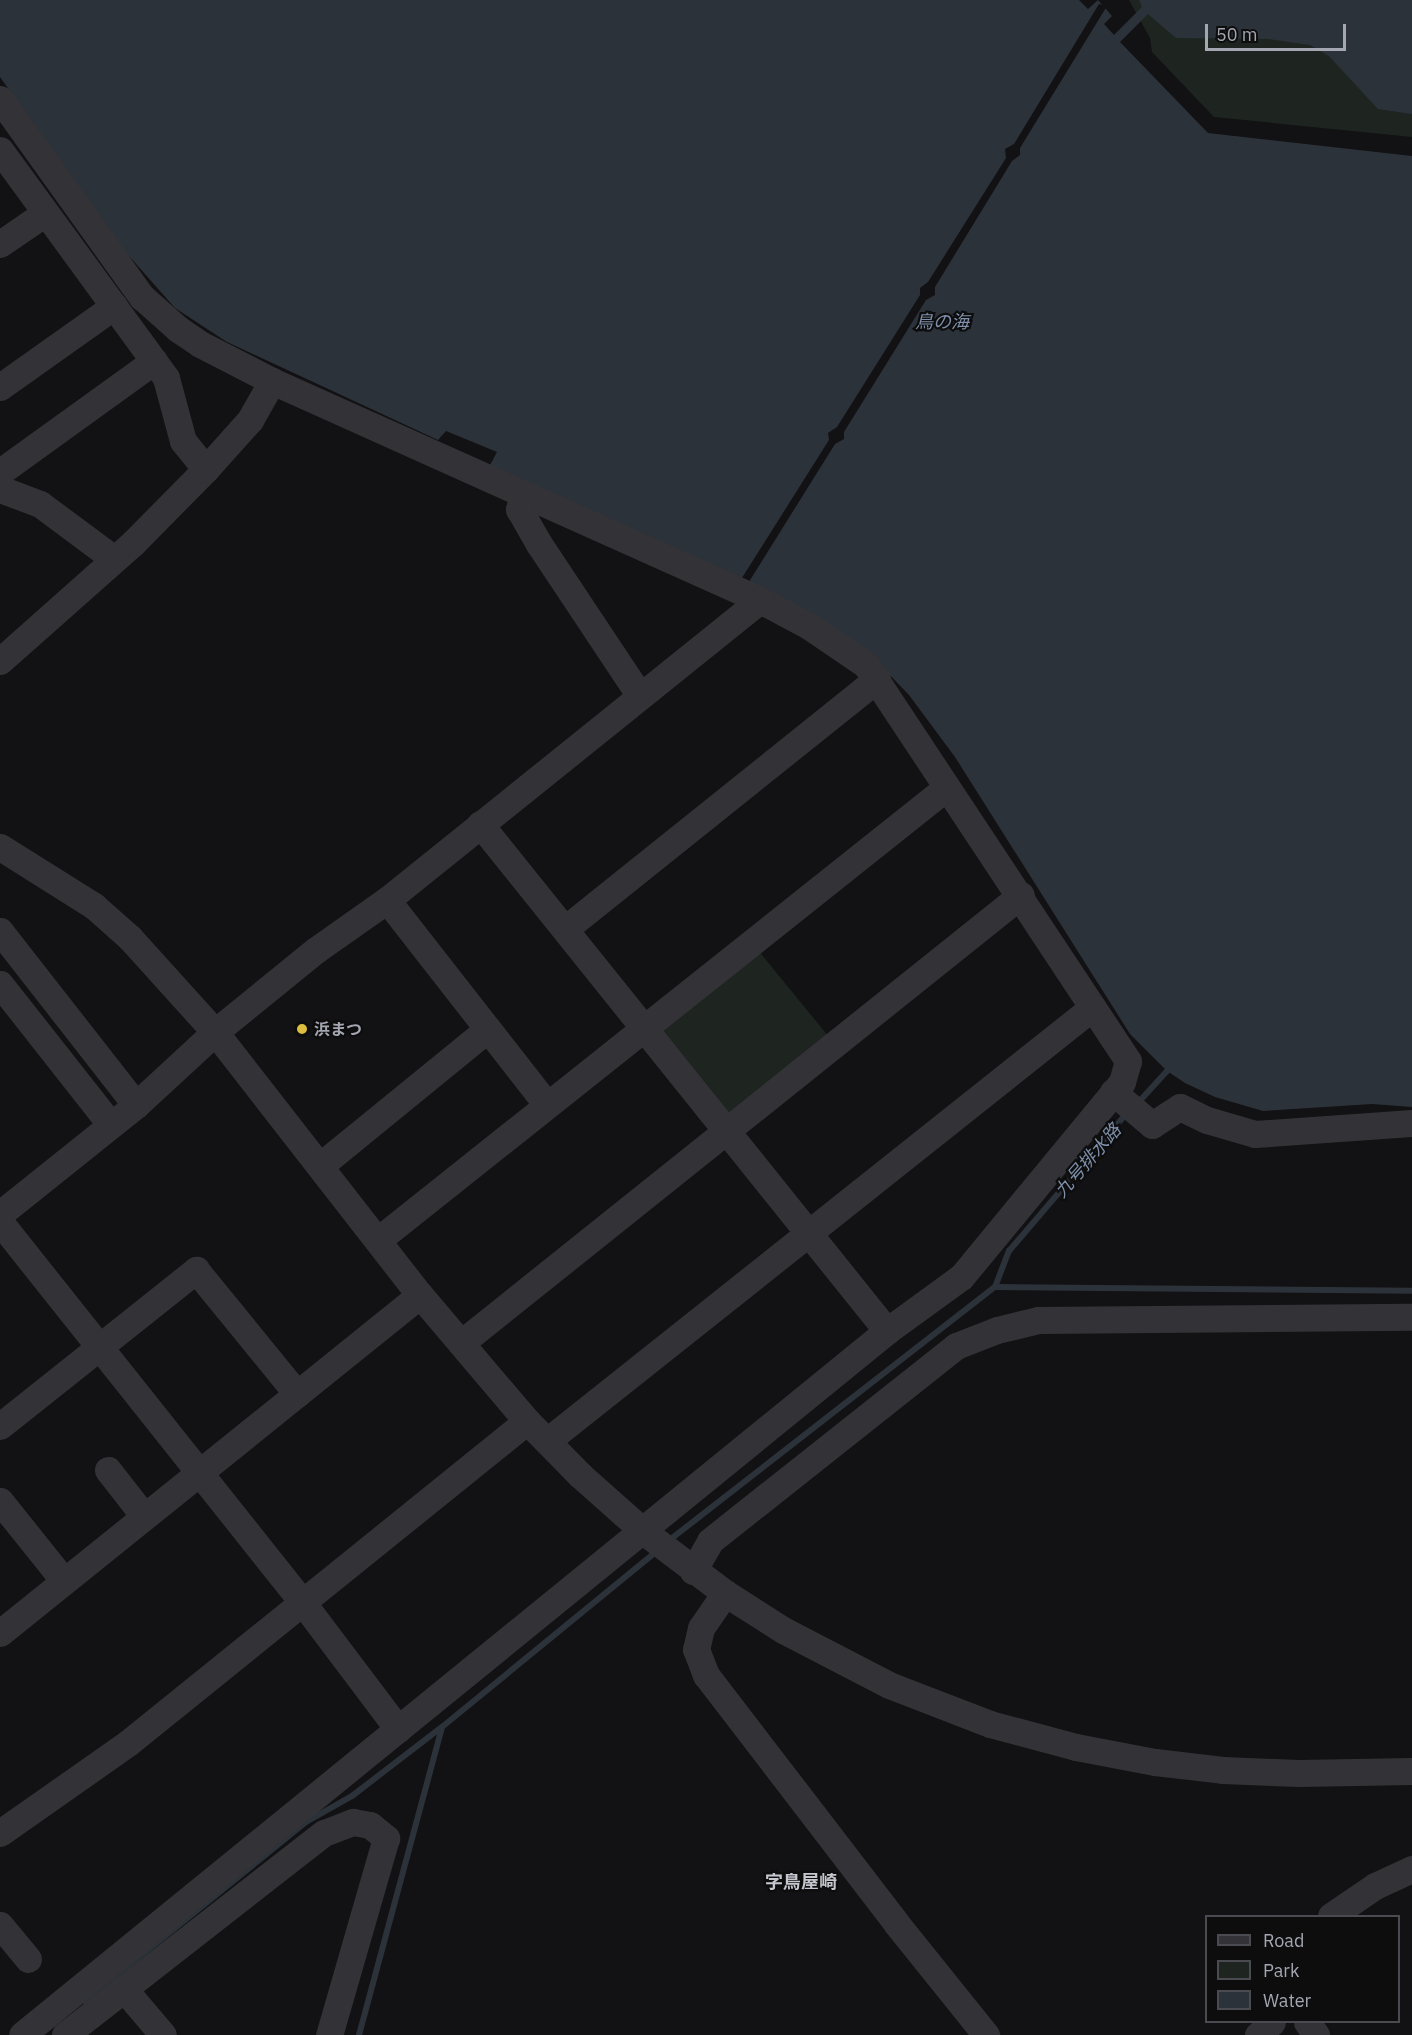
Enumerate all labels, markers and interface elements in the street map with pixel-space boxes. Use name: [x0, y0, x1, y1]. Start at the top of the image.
scale bar: [1208, 12, 1349, 50]
text: 50 m: [1216, 23, 1258, 46]
water label: 鳥の海: [915, 311, 969, 333]
place label: 浜まつ: [314, 1019, 362, 1039]
marker: 浜まつ: [295, 1022, 309, 1036]
water label: 九号排水路: [1050, 1120, 1126, 1202]
district label: 字鳥屋崎: [765, 1871, 837, 1893]
legend: [1205, 1915, 1400, 2023]
text: Road: [1263, 1929, 1304, 1952]
text: Park: [1263, 1959, 1299, 1982]
text: Water: [1263, 1989, 1311, 2012]

